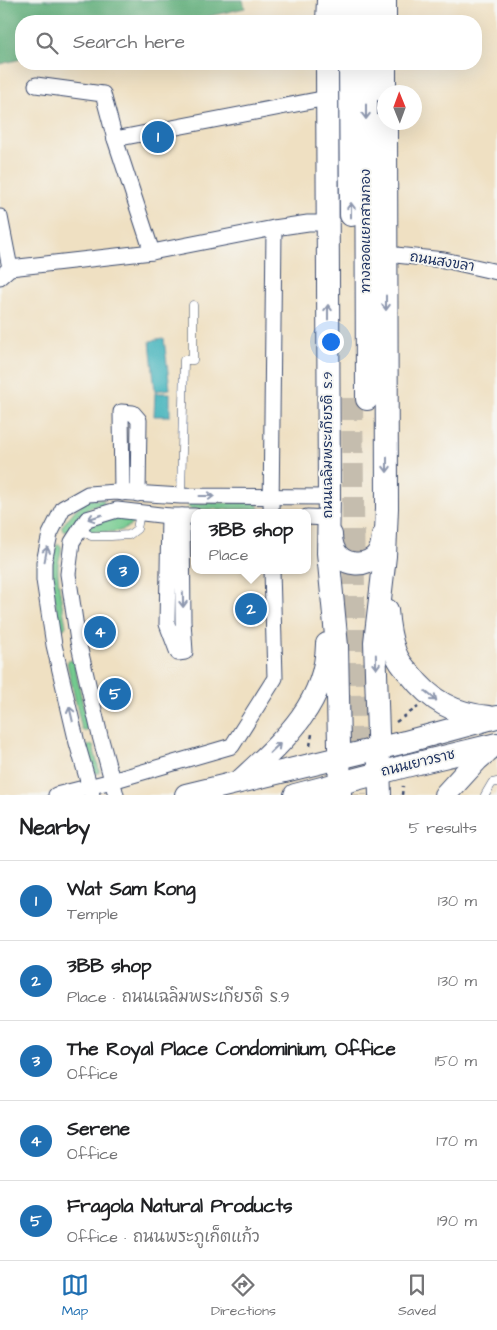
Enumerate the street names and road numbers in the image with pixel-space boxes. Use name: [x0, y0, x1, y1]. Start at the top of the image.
street label: ทางลอดแยกสามกอง: [356, 169, 376, 293]
street label: ถนนสงขลา: [408, 247, 476, 277]
street label: ถนนเฉลิมพระเกียรติ ร.9: [318, 371, 338, 518]
street label: ถนนเยาวราช: [379, 744, 457, 782]

